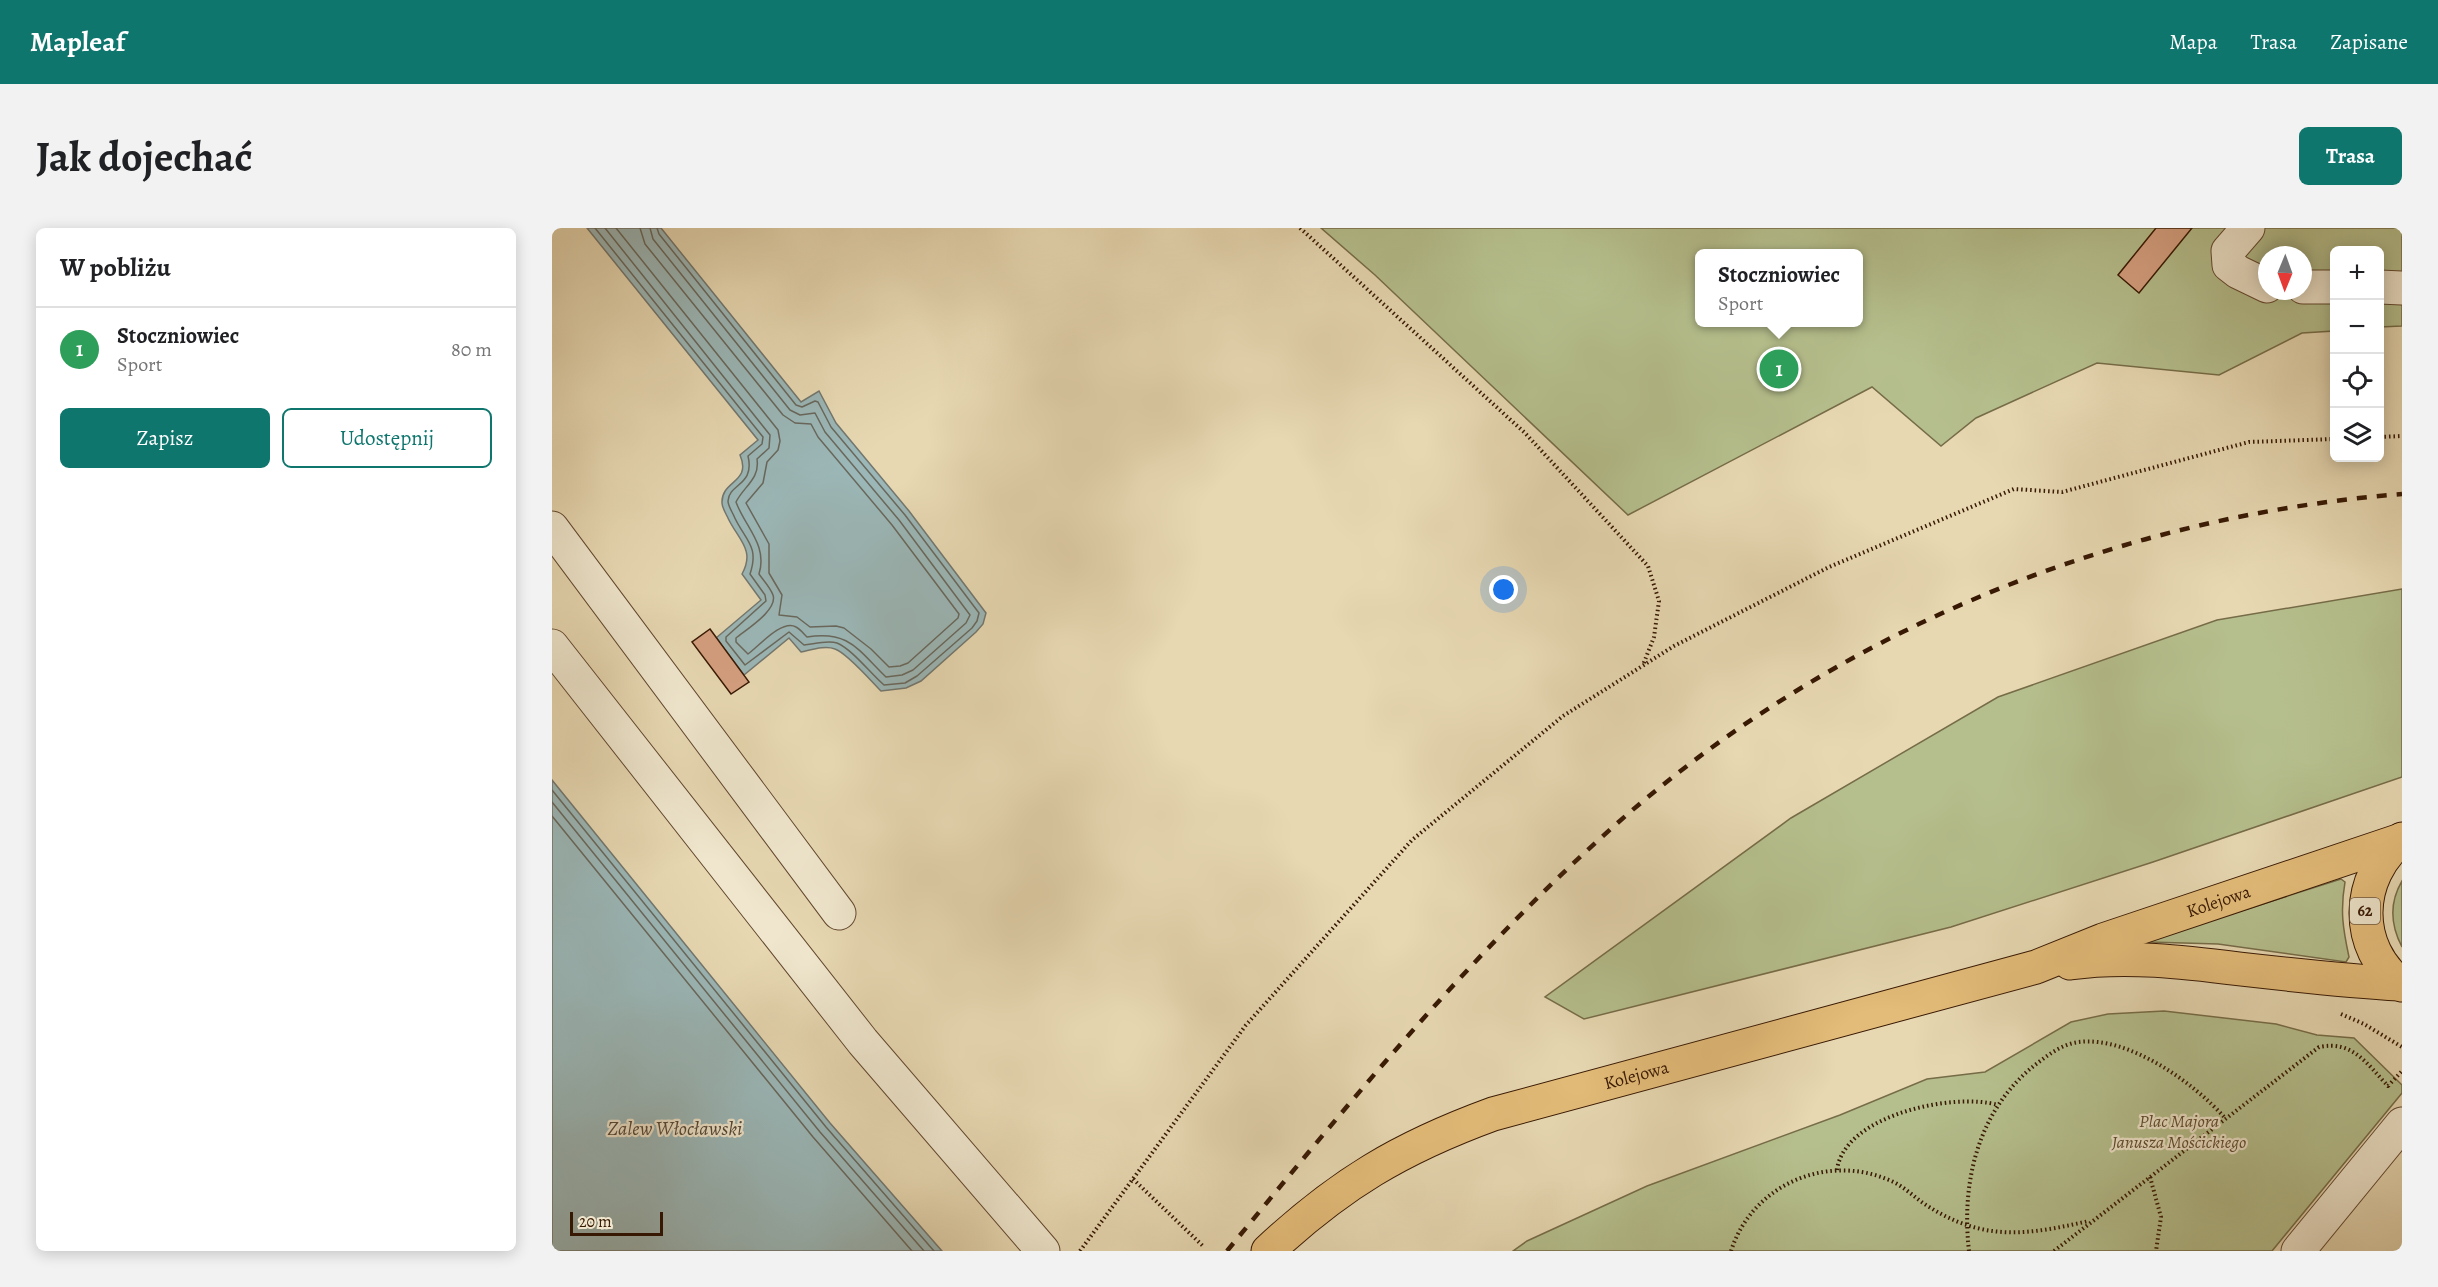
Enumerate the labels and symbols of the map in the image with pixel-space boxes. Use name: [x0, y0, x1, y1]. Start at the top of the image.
north arrow: [2258, 246, 2312, 300]
pin: 1: [1760, 346, 1798, 392]
your location: [1489, 575, 1518, 604]
street label: Kolejowa: [2183, 879, 2254, 923]
road number: 62: [2350, 898, 2380, 924]
street label: Kolejowa: [1601, 1055, 1672, 1095]
park label: Plac Majora Janusza Mościckiego: [2111, 1109, 2246, 1154]
water label: Zalew Włocławski: [608, 1115, 742, 1142]
scale bar: [570, 1209, 663, 1236]

